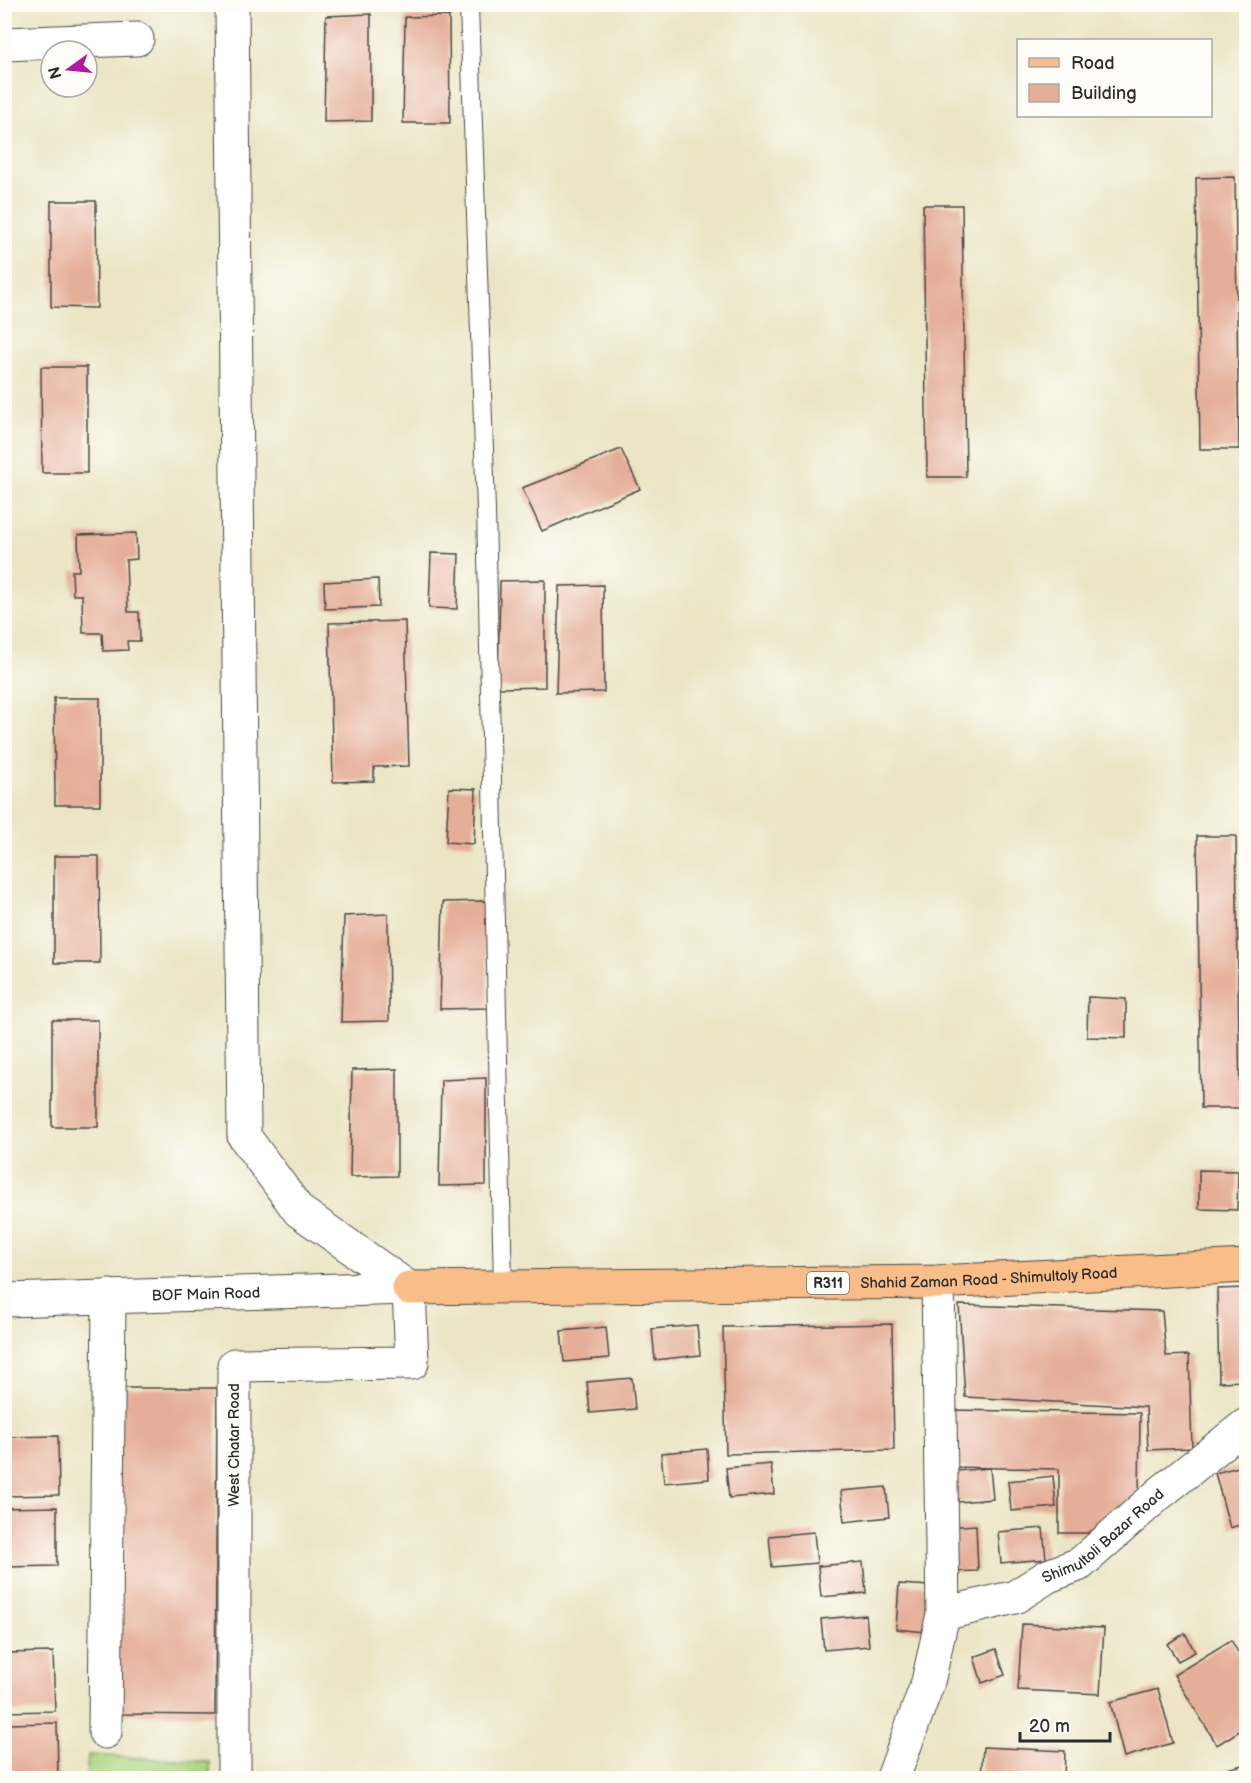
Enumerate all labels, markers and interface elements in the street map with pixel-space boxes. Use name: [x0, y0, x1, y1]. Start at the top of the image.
north arrow: [39, 39, 99, 99]
legend: [1017, 39, 1212, 117]
text: Road: [1071, 53, 1115, 74]
text: N: [45, 64, 67, 81]
text: Building: [1071, 83, 1137, 104]
street label: Shahid Zaman Road - Shimultoly Road: [860, 1263, 1118, 1292]
road number: R311: [807, 1272, 849, 1294]
street label: BOF Main Road: [151, 1283, 260, 1305]
street label: West Chatar Road: [225, 1383, 244, 1507]
street label: Shimultoli Bazar Road: [1038, 1485, 1168, 1587]
scale bar: [1020, 1705, 1110, 1743]
text: 20 m: [1029, 1716, 1070, 1737]

